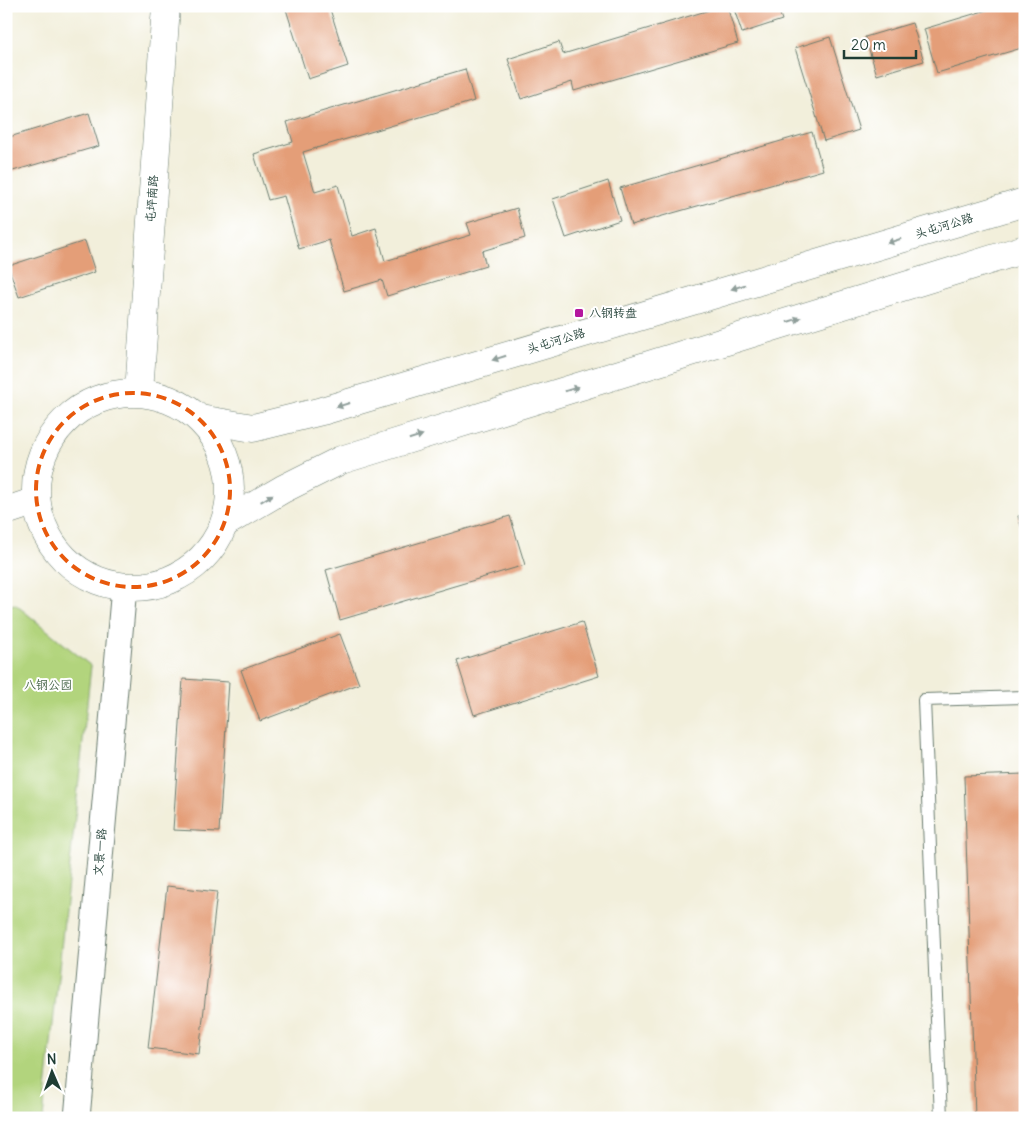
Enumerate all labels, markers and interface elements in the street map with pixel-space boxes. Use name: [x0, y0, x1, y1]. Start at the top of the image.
scale bar: [844, 28, 916, 60]
text: 20 m: [851, 35, 886, 54]
street label: 屯坪南路: [142, 174, 161, 223]
street label: 头屯河公路: [913, 210, 975, 241]
one-way arrow: [887, 238, 902, 246]
one-way arrow: [731, 284, 746, 292]
place label: 八钢转盘: [589, 305, 637, 320]
marker: 八钢转盘: [573, 307, 585, 319]
one-way arrow: [786, 315, 801, 323]
street label: 头屯河公路: [525, 325, 587, 356]
one-way arrow: [491, 355, 506, 363]
one-way arrow: [564, 384, 579, 392]
one-way arrow: [335, 401, 350, 409]
one-way arrow: [409, 432, 424, 440]
one-way arrow: [260, 494, 274, 503]
park label: 八钢公园: [24, 677, 72, 692]
street label: 文景一路: [90, 827, 109, 877]
north arrow: [28, 1046, 78, 1096]
text: N: [46, 1050, 57, 1068]

